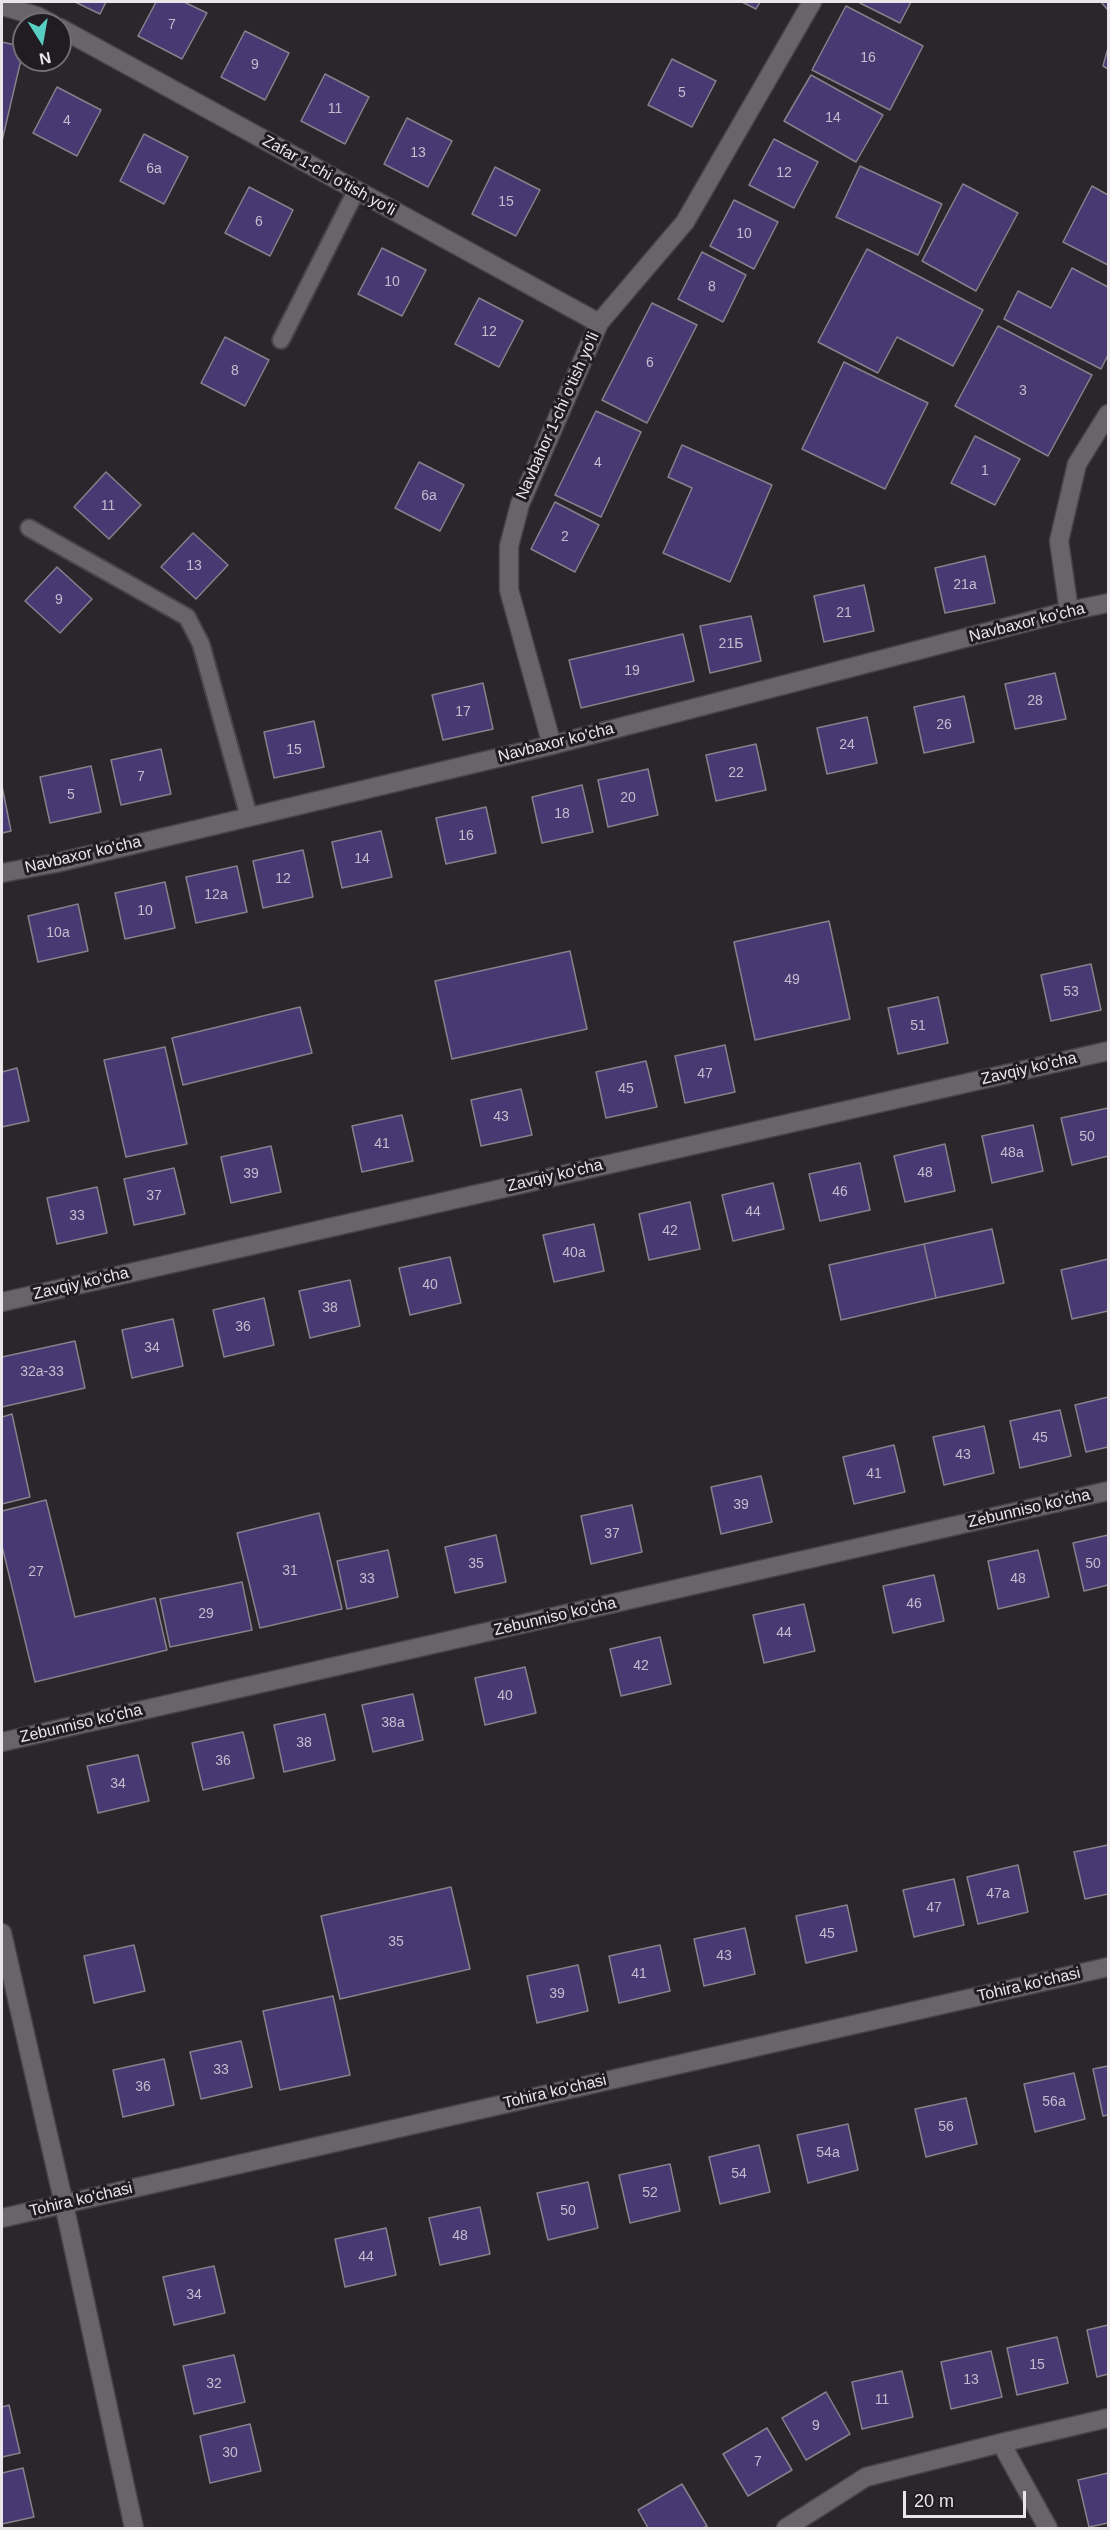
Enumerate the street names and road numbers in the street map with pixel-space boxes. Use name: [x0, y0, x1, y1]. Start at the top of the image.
street label: Zafar 1-chi o'tish yo'li: [259, 131, 399, 221]
street label: Navbahor 1-chi o'tish yo'li: [512, 329, 604, 503]
street label: Navbaxor ko'cha: [967, 599, 1087, 647]
street label: Navbaxor ko'cha: [496, 719, 616, 767]
street label: Navbaxor ko'cha: [23, 832, 143, 878]
street label: Zavqiy ko'cha: [979, 1049, 1079, 1089]
street label: Zavqiy ko'cha: [505, 1156, 605, 1196]
street label: Zavqiy ko'cha: [31, 1264, 131, 1304]
street label: Zebunniso ko'cha: [966, 1486, 1092, 1532]
street label: Zebunniso ko'cha: [492, 1594, 618, 1640]
street label: Zebunniso ko'cha: [18, 1701, 144, 1747]
street label: Tohira ko'chasi: [976, 1964, 1082, 2006]
street label: Tohira ko'chasi: [502, 2071, 608, 2113]
street label: Tohira ko'chasi: [28, 2179, 134, 2221]

